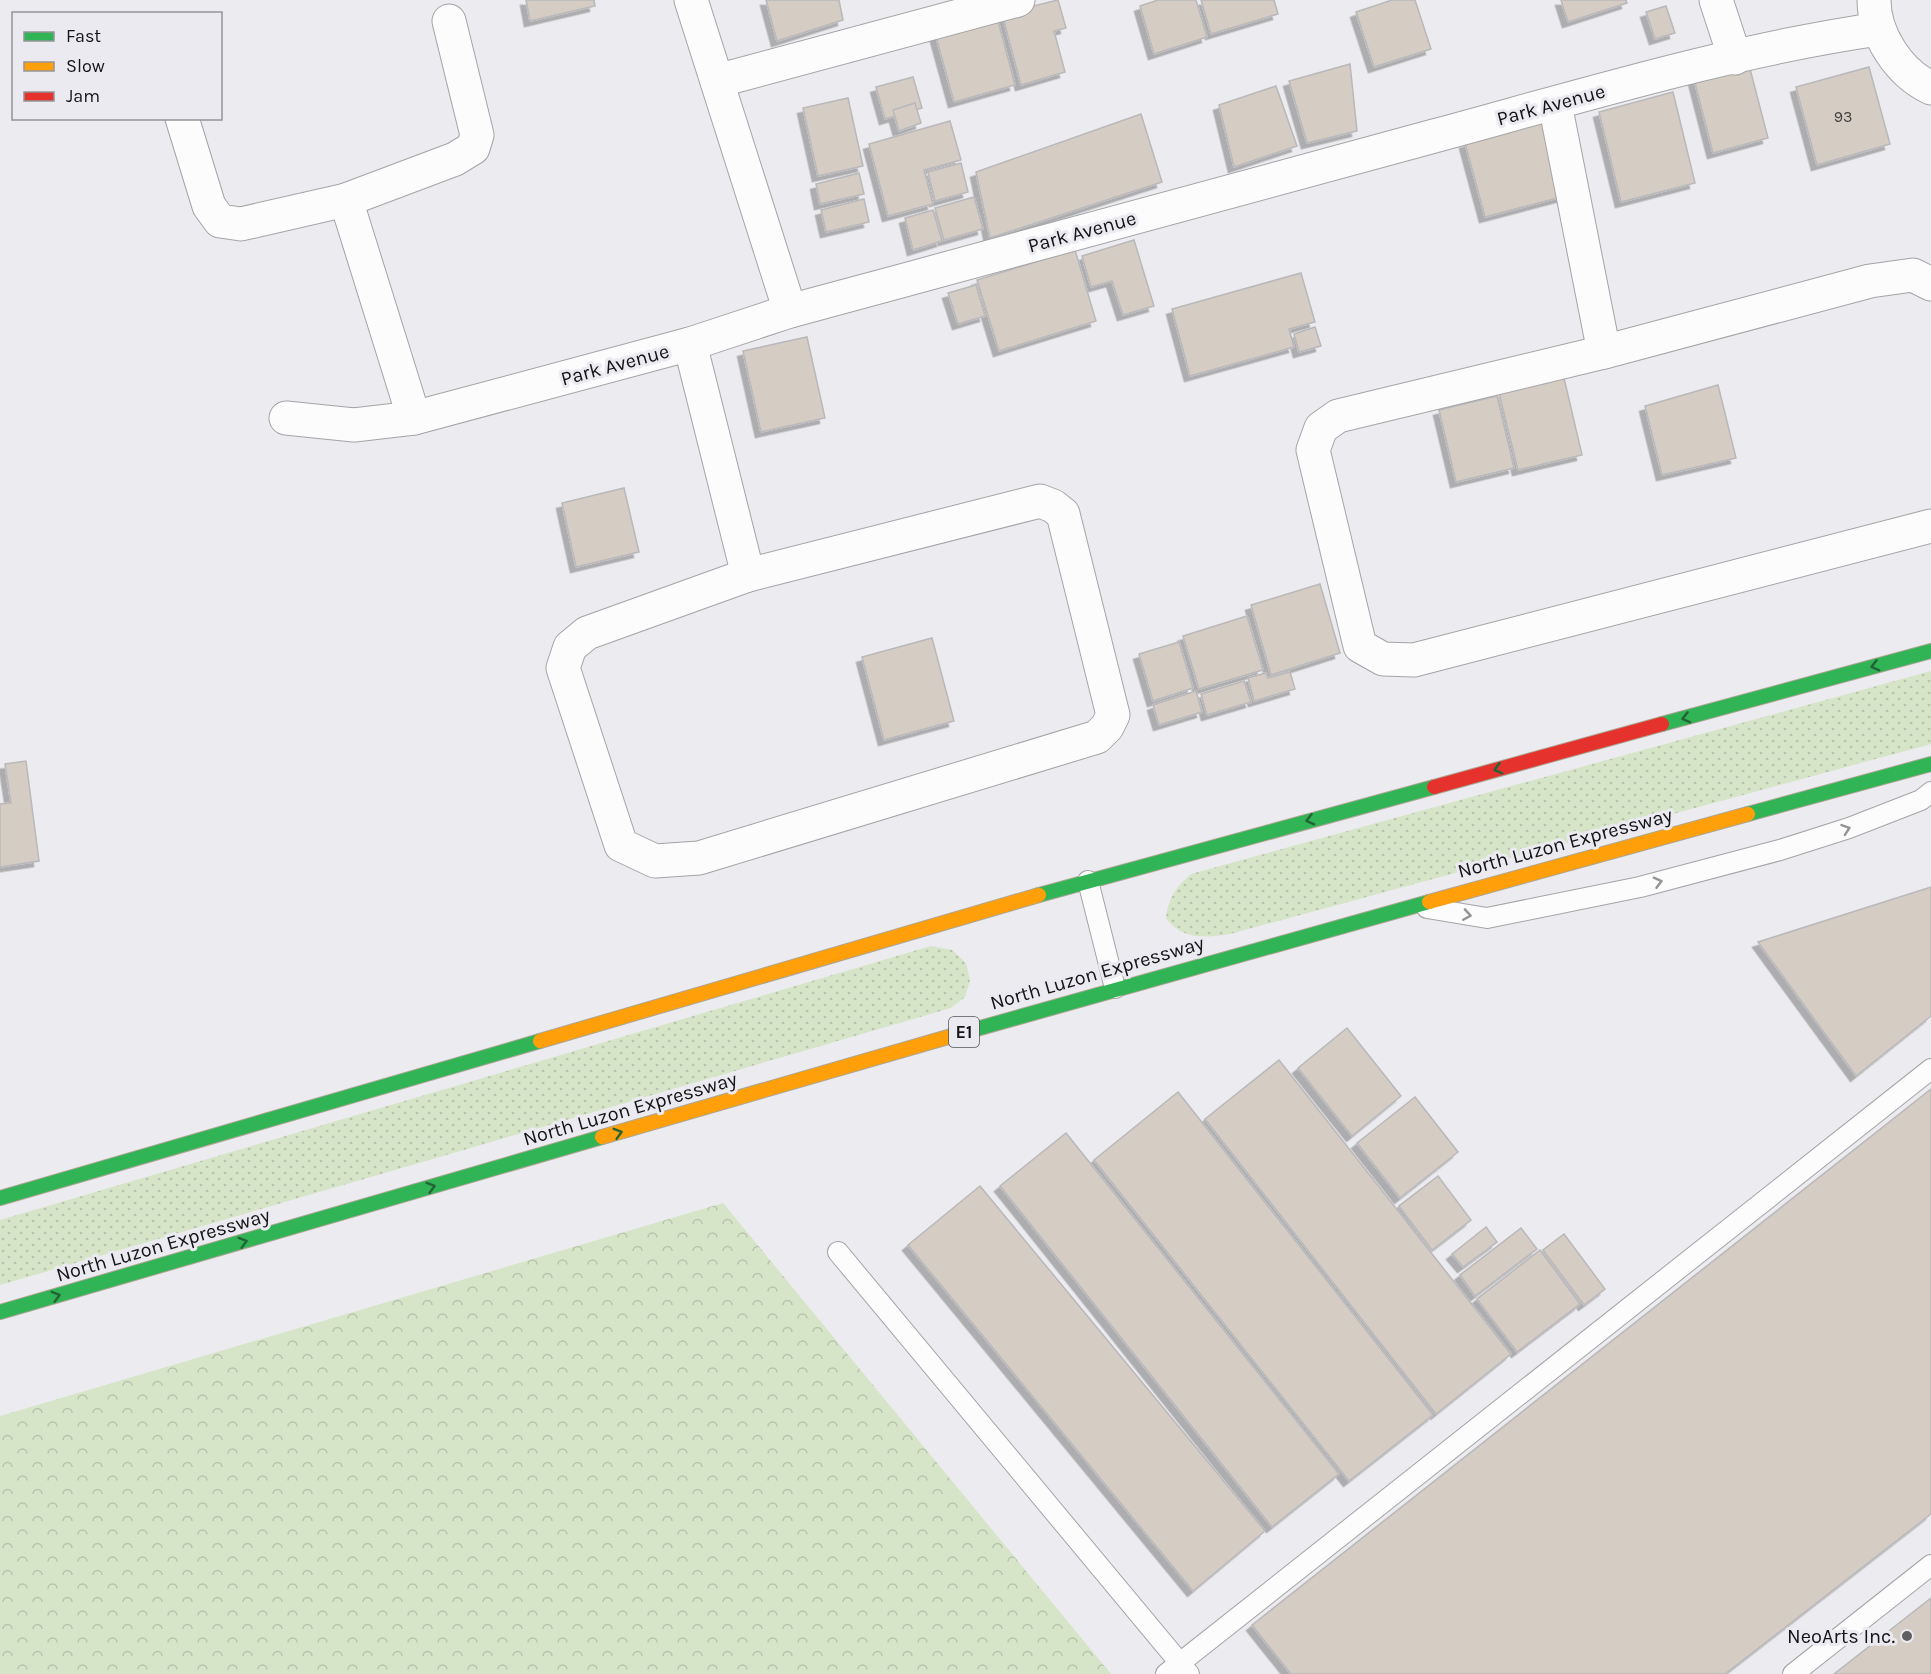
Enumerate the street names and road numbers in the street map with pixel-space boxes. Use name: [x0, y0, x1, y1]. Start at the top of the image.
street label: Park Avenue: [1494, 80, 1608, 130]
street label: Park Avenue: [1025, 207, 1139, 257]
street label: Park Avenue: [558, 340, 672, 390]
street label: North Luzon Expressway: [1455, 803, 1675, 883]
street label: North Luzon Expressway: [987, 931, 1207, 1015]
road number: E1: [949, 1017, 979, 1047]
street label: North Luzon Expressway: [520, 1067, 740, 1151]
street label: North Luzon Expressway: [53, 1203, 273, 1287]

